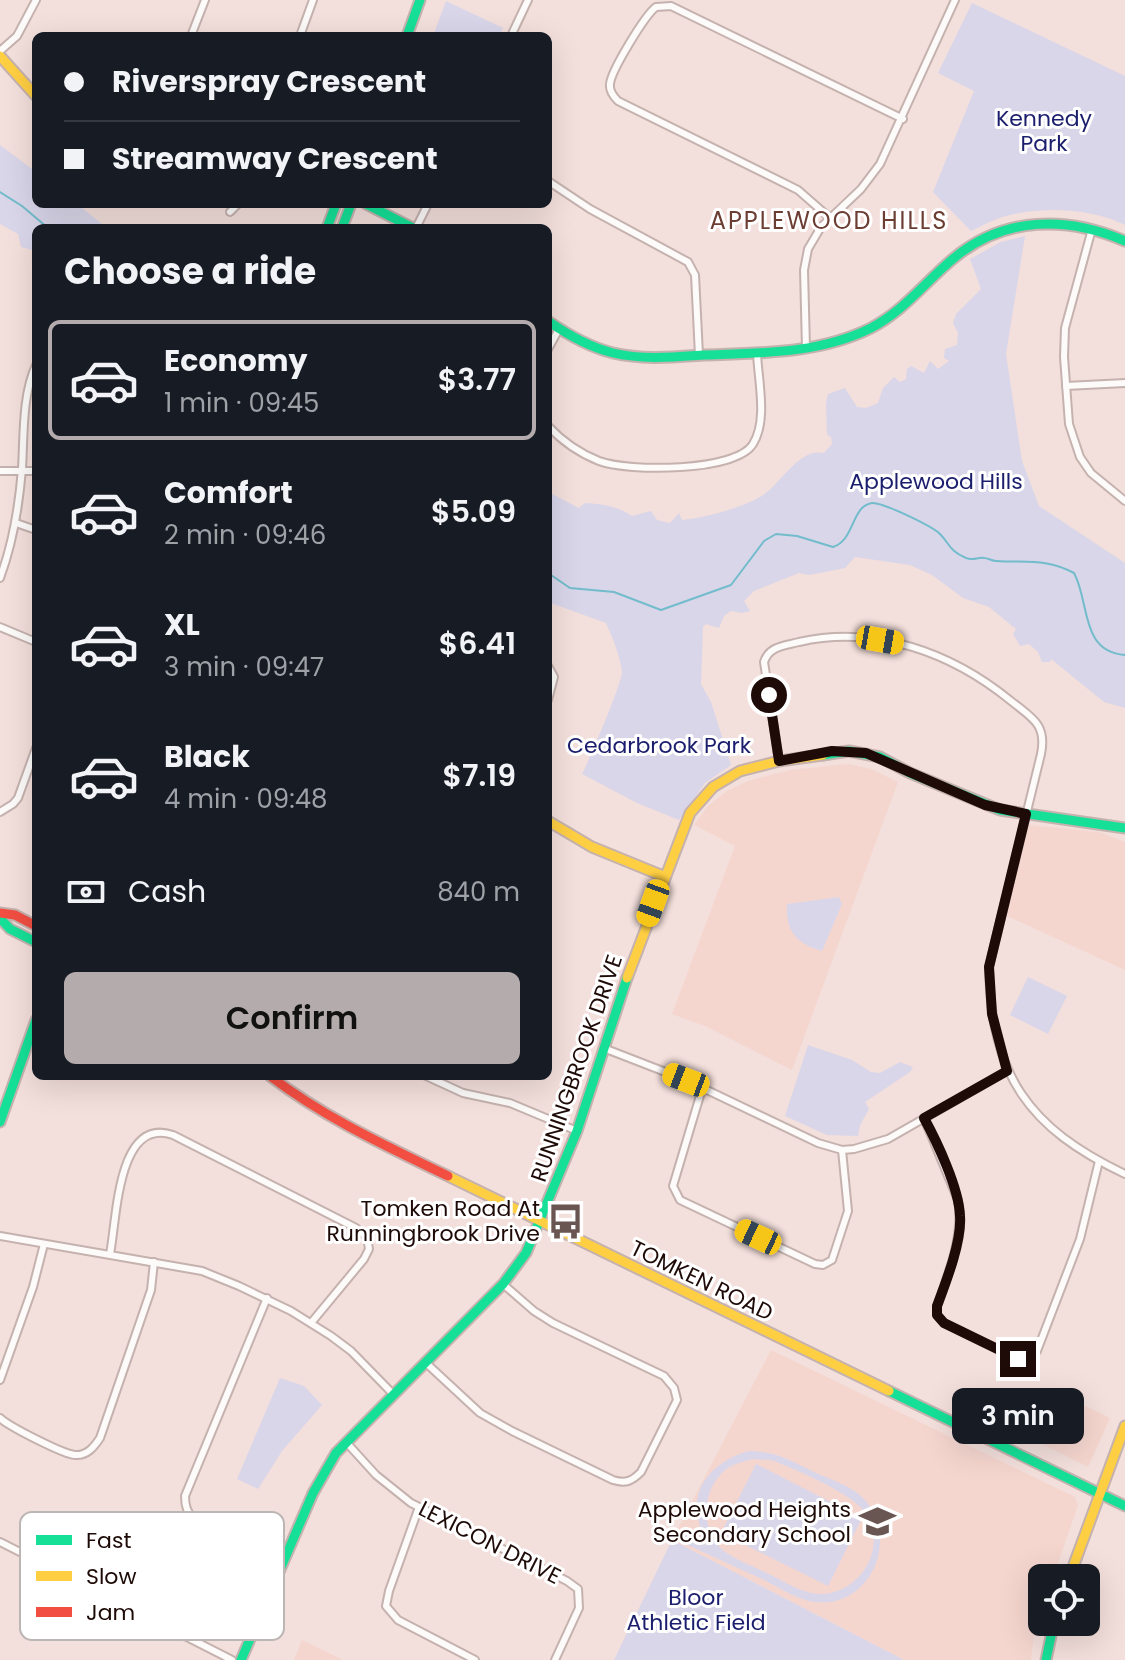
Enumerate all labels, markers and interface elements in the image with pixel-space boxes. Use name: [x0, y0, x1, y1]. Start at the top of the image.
text: Riverspray Crescent: [112, 60, 426, 103]
park label: Kennedy Park: [996, 103, 1093, 159]
text: Streamway Crescent: [112, 137, 438, 180]
district label: APPLEWOOD HILLS: [710, 204, 948, 237]
text: Choose a ride: [64, 246, 316, 297]
text: Economy: [164, 339, 308, 382]
icon: car: [68, 344, 140, 416]
text: $3.77: [438, 358, 516, 401]
text: 1 min · 09:45: [164, 385, 319, 421]
park label: Applewood Hills: [849, 466, 1023, 497]
text: Comfort: [164, 471, 293, 514]
icon: car: [68, 476, 140, 548]
text: $5.09: [431, 490, 516, 533]
text: 2 min · 09:46: [164, 517, 326, 553]
text: XL: [164, 603, 200, 646]
icon: car: [68, 608, 140, 680]
text: $6.41: [439, 622, 516, 665]
car: [854, 624, 906, 656]
text: 3 min · 09:47: [164, 649, 324, 685]
route start: [751, 677, 787, 713]
park label: Cedarbrook Park: [567, 730, 752, 761]
text: Black: [164, 735, 250, 778]
icon: car: [68, 740, 140, 812]
text: $7.19: [443, 754, 516, 797]
text: 4 min · 09:48: [164, 781, 328, 817]
icon: cash: [64, 870, 108, 914]
text: Cash: [128, 870, 206, 913]
text: 840 m: [437, 874, 520, 910]
car: [634, 876, 672, 930]
street label: RUNNINGBROOK DRIVE: [523, 951, 630, 1186]
button: Confirm: [64, 972, 520, 1064]
car: [659, 1060, 713, 1100]
place label: Tomken Road At Runningbrook Drive: [326, 1193, 540, 1249]
bus stop icon: Tomken Road At Runningbrook Drive: [547, 1202, 585, 1240]
car: [731, 1216, 785, 1258]
street label: TOMKEN ROAD: [625, 1233, 778, 1328]
route end: [1000, 1341, 1036, 1377]
callout: 3 min: [952, 1387, 1084, 1443]
text: 3 min: [981, 1398, 1055, 1434]
street label: LEXICON DRIVE: [413, 1493, 566, 1592]
place label: Applewood Heights Secondary School: [638, 1494, 851, 1550]
school or university icon: Applewood Heights Secondary School: [858, 1503, 896, 1541]
legend: [20, 1512, 284, 1640]
text: Fast: [86, 1525, 131, 1556]
text: Slow: [86, 1561, 136, 1592]
map controls: [1028, 1564, 1100, 1636]
button: locate: [1028, 1564, 1100, 1636]
park label: Bloor Athletic Field: [626, 1582, 766, 1638]
text: Jam: [86, 1597, 135, 1628]

